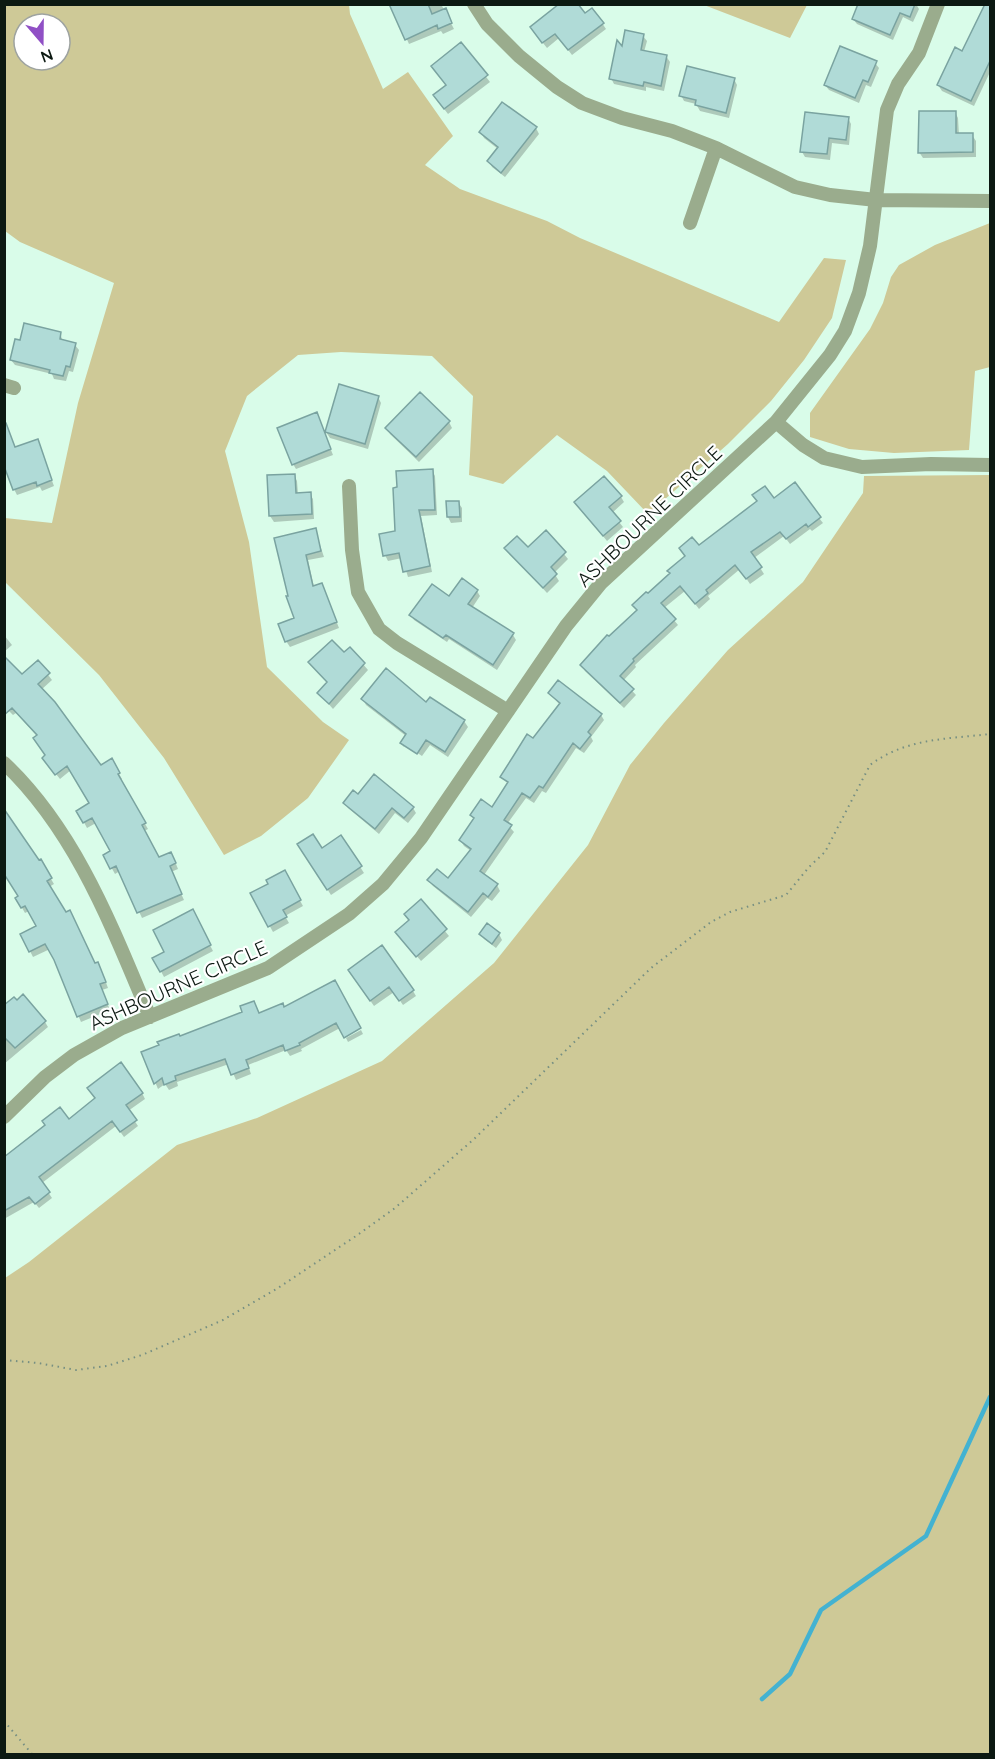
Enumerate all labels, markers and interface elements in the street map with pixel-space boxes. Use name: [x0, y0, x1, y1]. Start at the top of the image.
north arrow: [12, 12, 72, 72]
text: N: [38, 45, 56, 68]
street label: ASHBOURNE CIRCLE: [571, 440, 727, 592]
street label: ASHBOURNE CIRCLE: [85, 934, 271, 1036]

